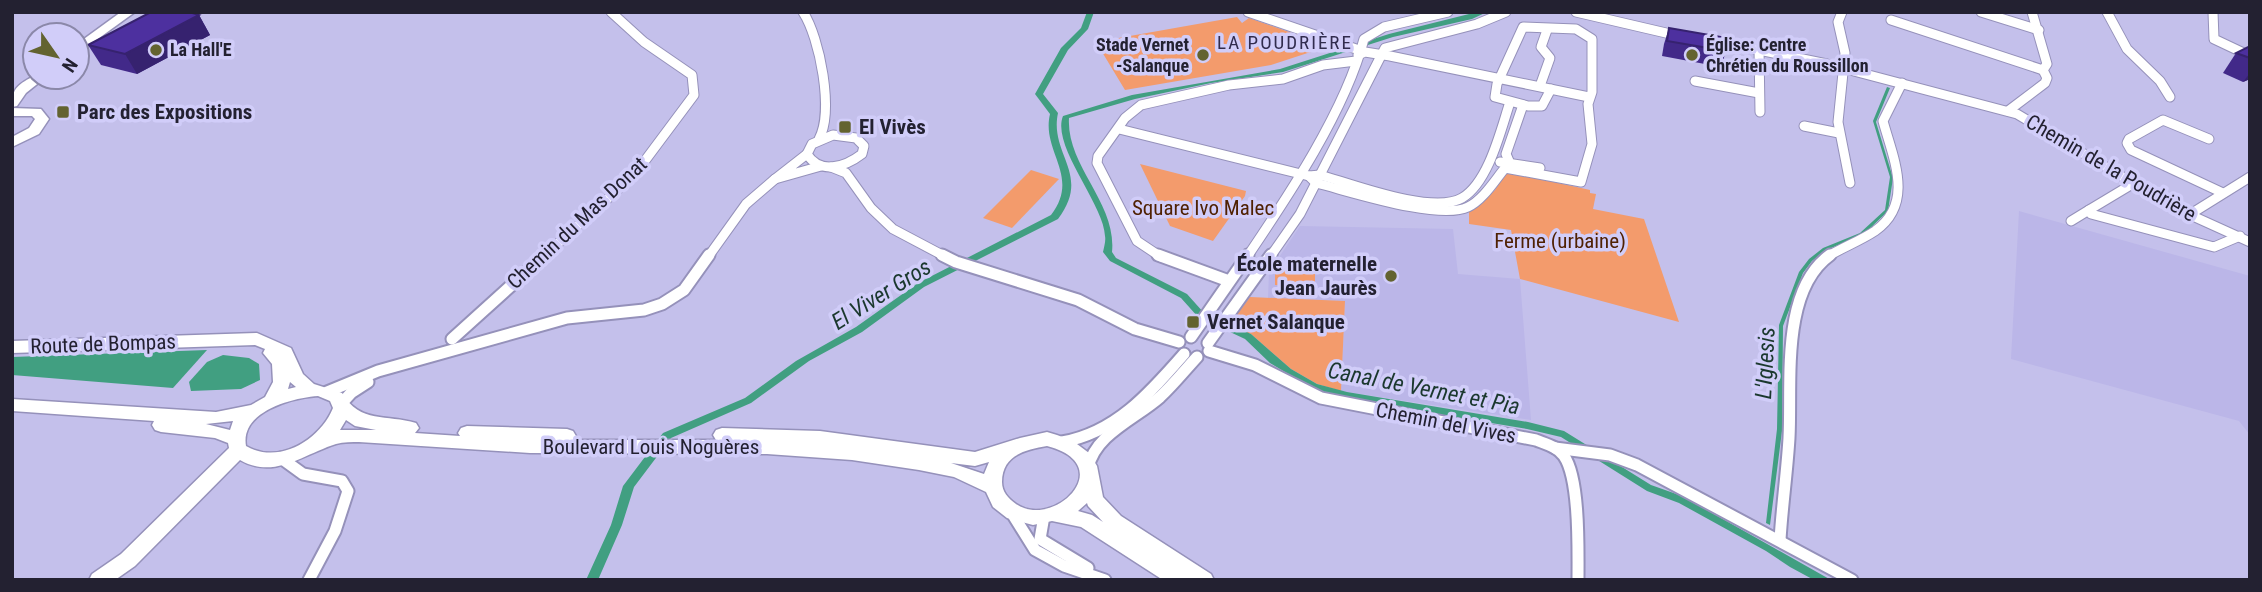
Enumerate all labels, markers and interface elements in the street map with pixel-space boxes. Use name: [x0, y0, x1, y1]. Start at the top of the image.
north arrow: [21, 21, 91, 91]
district label: LA POUDRIÈRE: [1217, 31, 1353, 54]
place label: Stade Vernet -Salanque: [1096, 34, 1189, 76]
place label: Église: Centre Chrétien du Roussillon: [1706, 34, 1869, 76]
place label: La Hall'E: [170, 39, 232, 60]
marker: La Hall'E: [148, 42, 164, 58]
marker: Stade Vernet -Salanque: [1195, 47, 1211, 63]
marker: Église: Centre Chrétien du Roussillon: [1684, 47, 1700, 63]
text: N: [57, 54, 82, 76]
place label: Parc des Expositions: [77, 100, 252, 124]
marker: Parc des Expositions: [55, 104, 71, 120]
street label: Chemin de la Poudrière: [2022, 110, 2200, 226]
place label: El Vivès: [859, 115, 926, 139]
marker: El Vivès: [837, 119, 853, 135]
street label: Chemin du Mas Donat: [502, 152, 652, 294]
park label: Square Ivo Malec: [1132, 196, 1274, 220]
park label: Ferme (urbaine): [1494, 229, 1626, 253]
place label: École maternelle Jean Jaurès: [1237, 252, 1377, 300]
water label: El Viver Gros: [827, 253, 936, 336]
marker: École maternelle Jean Jaurès: [1383, 268, 1399, 284]
place label: Vernet Salanque: [1207, 310, 1345, 334]
marker: Vernet Salanque: [1185, 314, 1201, 330]
water label: L'Iglesis: [1750, 326, 1781, 400]
street label: Route de Bompas: [30, 329, 176, 359]
water label: Canal de Vernet et Pia: [1326, 357, 1522, 420]
street label: Chemin del Vives: [1374, 398, 1518, 448]
street label: Boulevard Louis Noguères: [543, 435, 759, 459]

